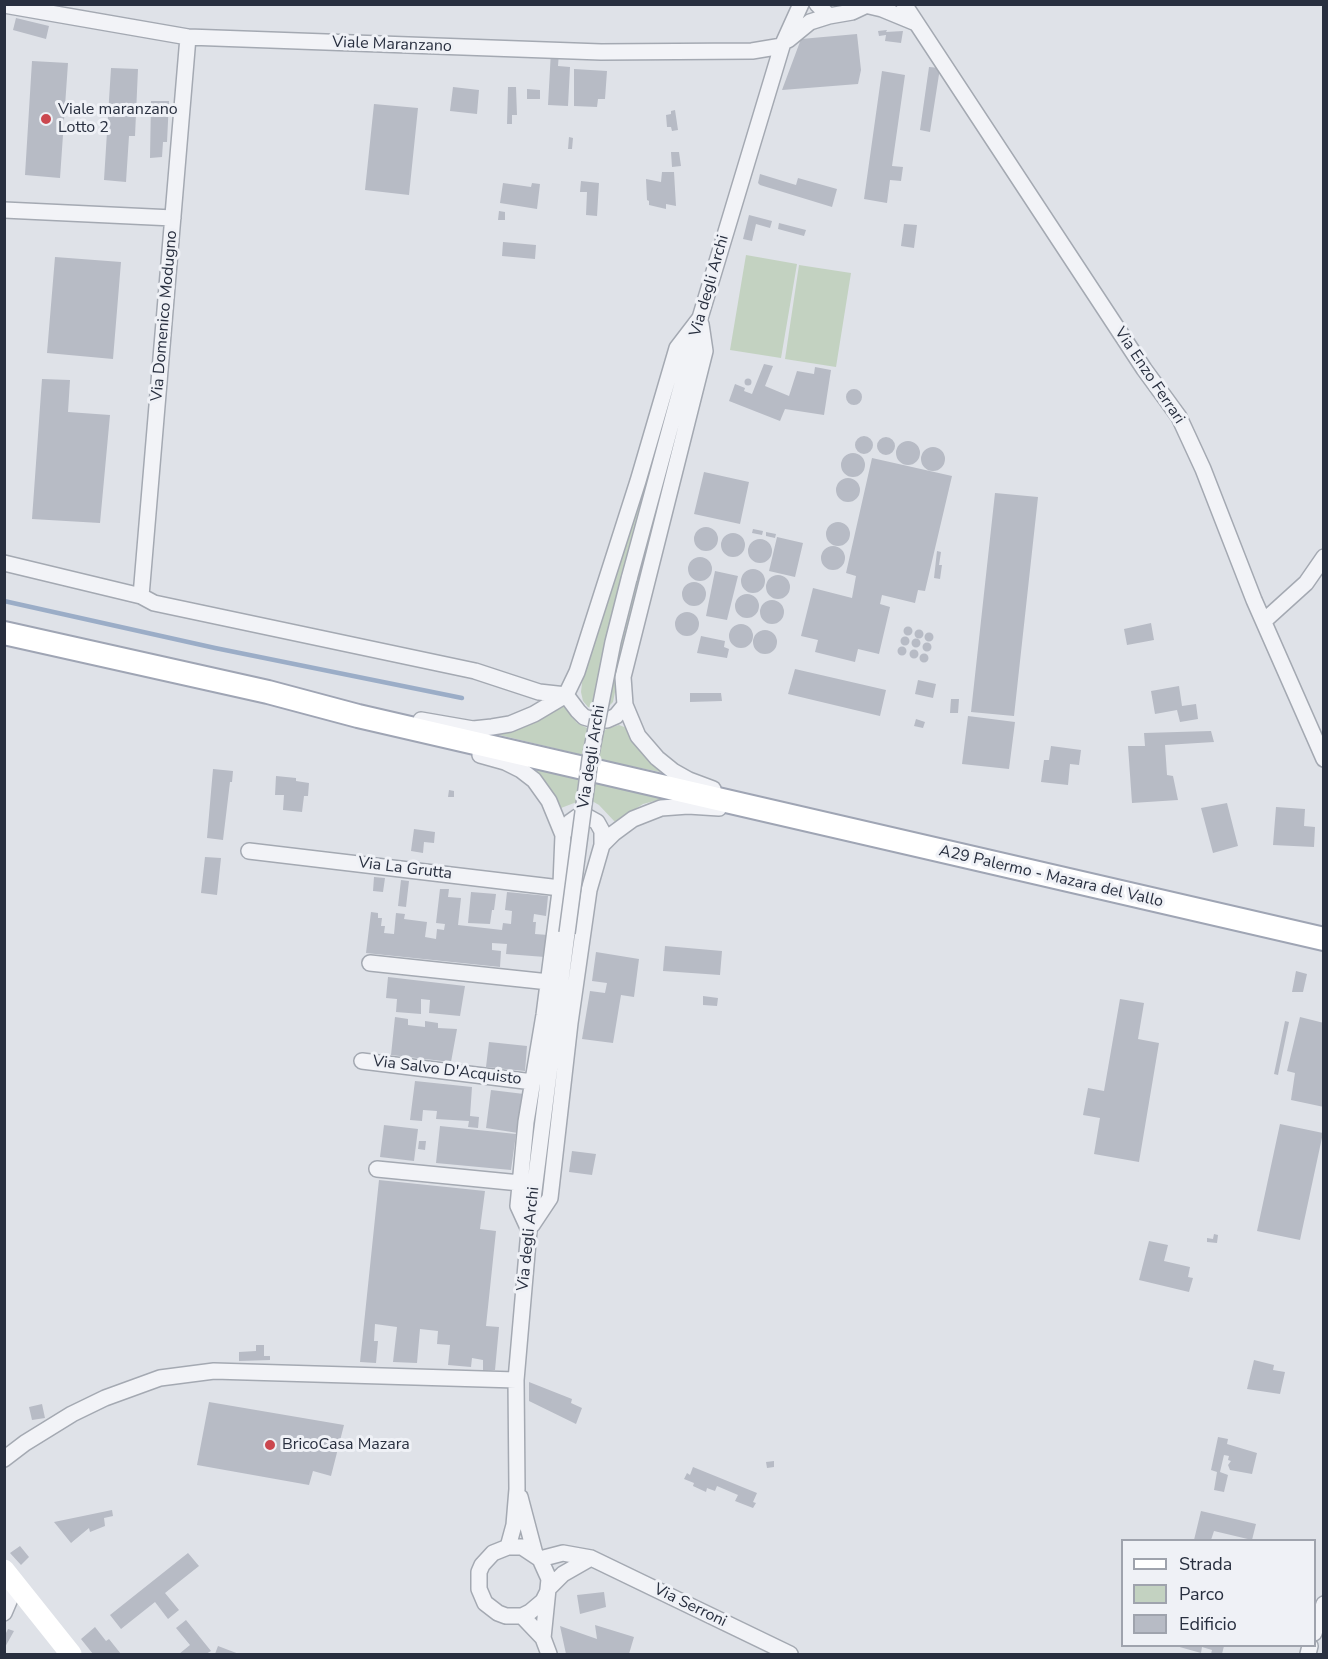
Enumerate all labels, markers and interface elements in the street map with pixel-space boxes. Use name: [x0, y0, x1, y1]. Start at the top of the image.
street label: Viale Maranzano: [332, 33, 452, 57]
place label: Viale maranzano Lotto 2: [58, 100, 178, 138]
marker: Viale maranzano Lotto 2: [39, 112, 53, 126]
street label: Via Domenico Modugno: [148, 230, 182, 402]
street label: Via degli Archi: [686, 233, 734, 339]
street label: Via Enzo Ferrari: [1110, 324, 1188, 428]
street label: Via degli Archi: [574, 704, 610, 810]
street label: A29 Palermo - Mazara del Vallo: [937, 842, 1165, 912]
street label: Via La Grutta: [357, 854, 453, 884]
street label: Via Salvo D'Acquisto: [372, 1052, 522, 1090]
street label: Via degli Archi: [514, 1186, 544, 1292]
place label: BricoCasa Mazara: [282, 1435, 410, 1455]
marker: BricoCasa Mazara: [263, 1438, 277, 1452]
legend: [1121, 1539, 1316, 1647]
text: Strada: [1179, 1552, 1232, 1576]
street label: Via Serroni: [650, 1580, 730, 1632]
text: Parco: [1179, 1582, 1224, 1606]
text: Edificio: [1179, 1612, 1237, 1636]

